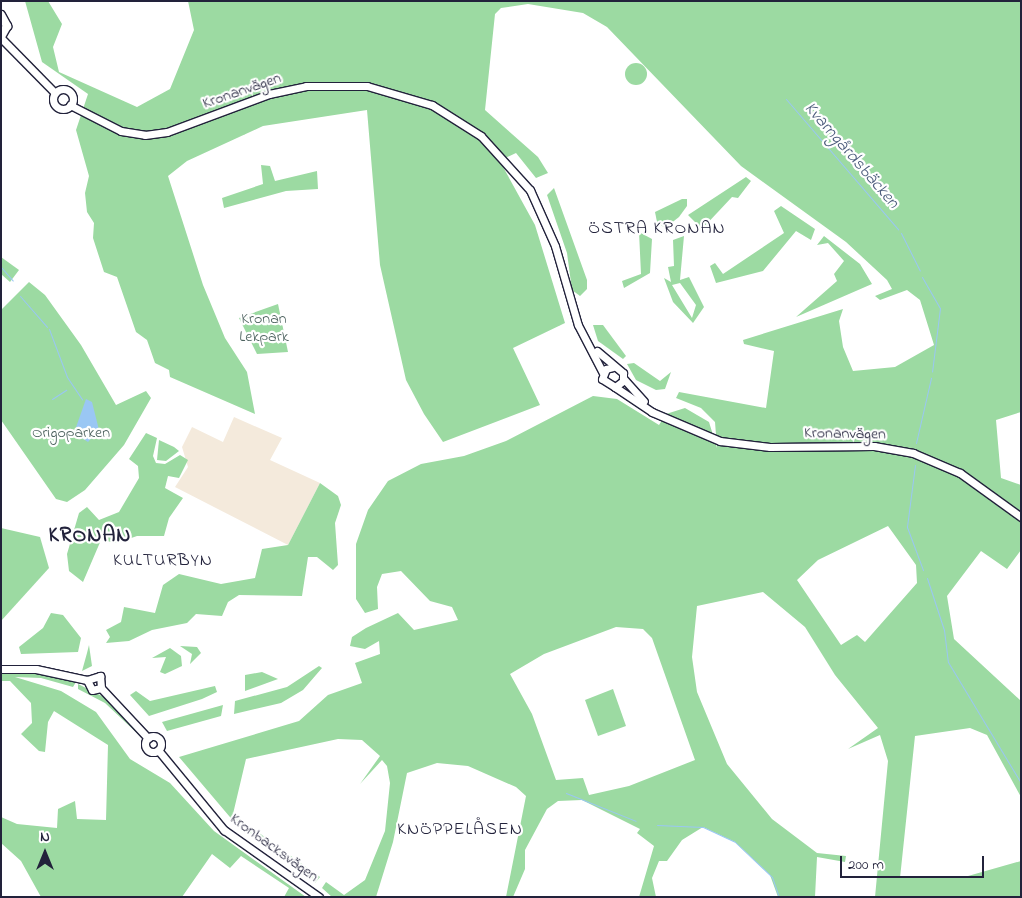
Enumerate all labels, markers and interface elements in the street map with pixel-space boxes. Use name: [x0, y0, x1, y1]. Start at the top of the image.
street label: Kronanvägen: [200, 69, 284, 113]
water label: Kvarngårdsbäcken: [799, 98, 903, 214]
district label: ÖSTRA KRONAN: [587, 218, 727, 240]
park label: Kronan Lekpark: [239, 309, 289, 347]
park label: Origoparken: [32, 423, 110, 443]
street label: Kronanvägen: [804, 424, 886, 444]
district label: KRONAN: [48, 523, 132, 549]
district label: KULTURBYN: [112, 550, 214, 572]
street label: Kronbacksvägen: [226, 809, 322, 887]
district label: KNÖPPELÅSEN: [396, 819, 524, 841]
text: N: [40, 827, 50, 848]
north arrow: [20, 828, 70, 878]
scale bar: [842, 846, 986, 878]
text: 200 m: [848, 854, 884, 876]

